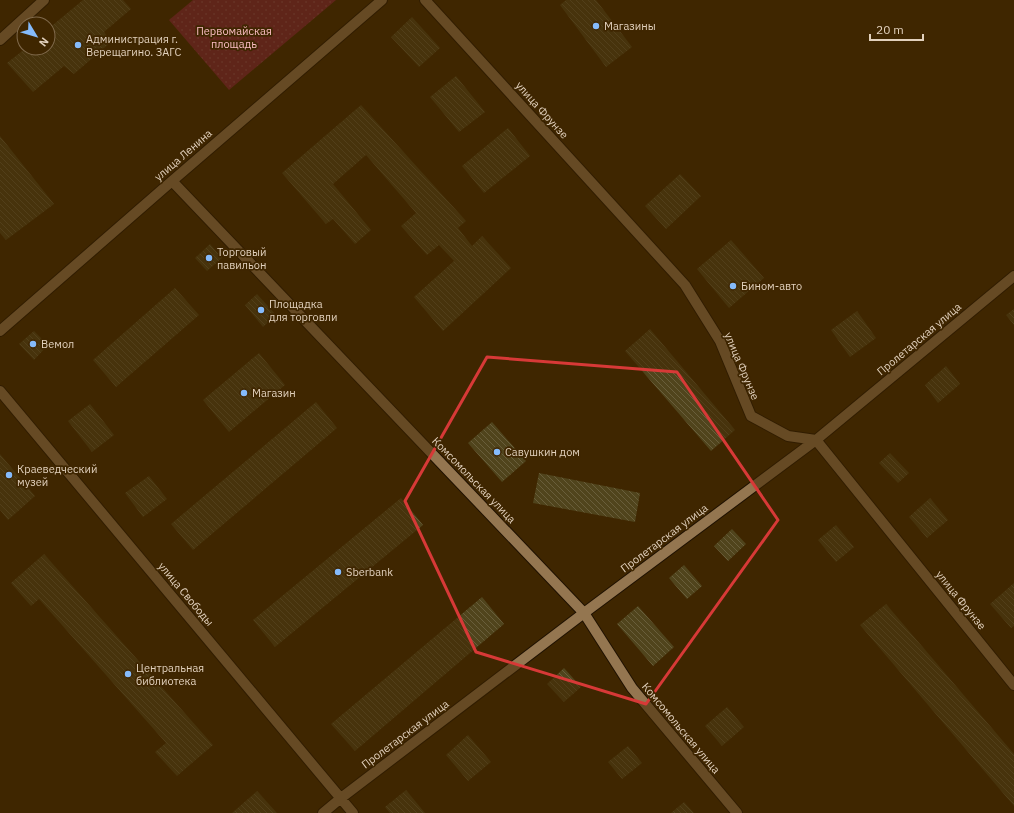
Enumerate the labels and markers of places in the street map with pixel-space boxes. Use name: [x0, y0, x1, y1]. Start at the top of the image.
place label: Магазины: [604, 19, 656, 33]
marker: Магазины: [591, 21, 601, 31]
place label: Администрация г. Верещагино. ЗАГС: [86, 32, 181, 59]
marker: Администрация г. Верещагино. ЗАГС: [73, 40, 83, 50]
place label: Торговый павильон: [217, 245, 266, 272]
marker: Торговый павильон: [204, 253, 214, 263]
place label: Бином-авто: [741, 279, 802, 293]
marker: Бином-авто: [728, 281, 738, 291]
place label: Площадка для торговли: [269, 297, 337, 324]
marker: Площадка для торговли: [256, 305, 266, 315]
place label: Вемол: [41, 337, 74, 351]
marker: Вемол: [28, 339, 38, 349]
place label: Магазин: [252, 386, 296, 400]
marker: Магазин: [239, 388, 249, 398]
place label: Савушкин дом: [505, 445, 580, 459]
marker: Савушкин дом: [492, 447, 502, 457]
place label: Краеведческий музей: [17, 462, 98, 489]
marker: Краеведческий музей: [4, 470, 14, 480]
place label: Sberbank: [346, 565, 393, 579]
marker: Sberbank: [333, 567, 343, 577]
place label: Центральная библиотека: [136, 661, 204, 688]
marker: Центральная библиотека: [123, 669, 133, 679]

